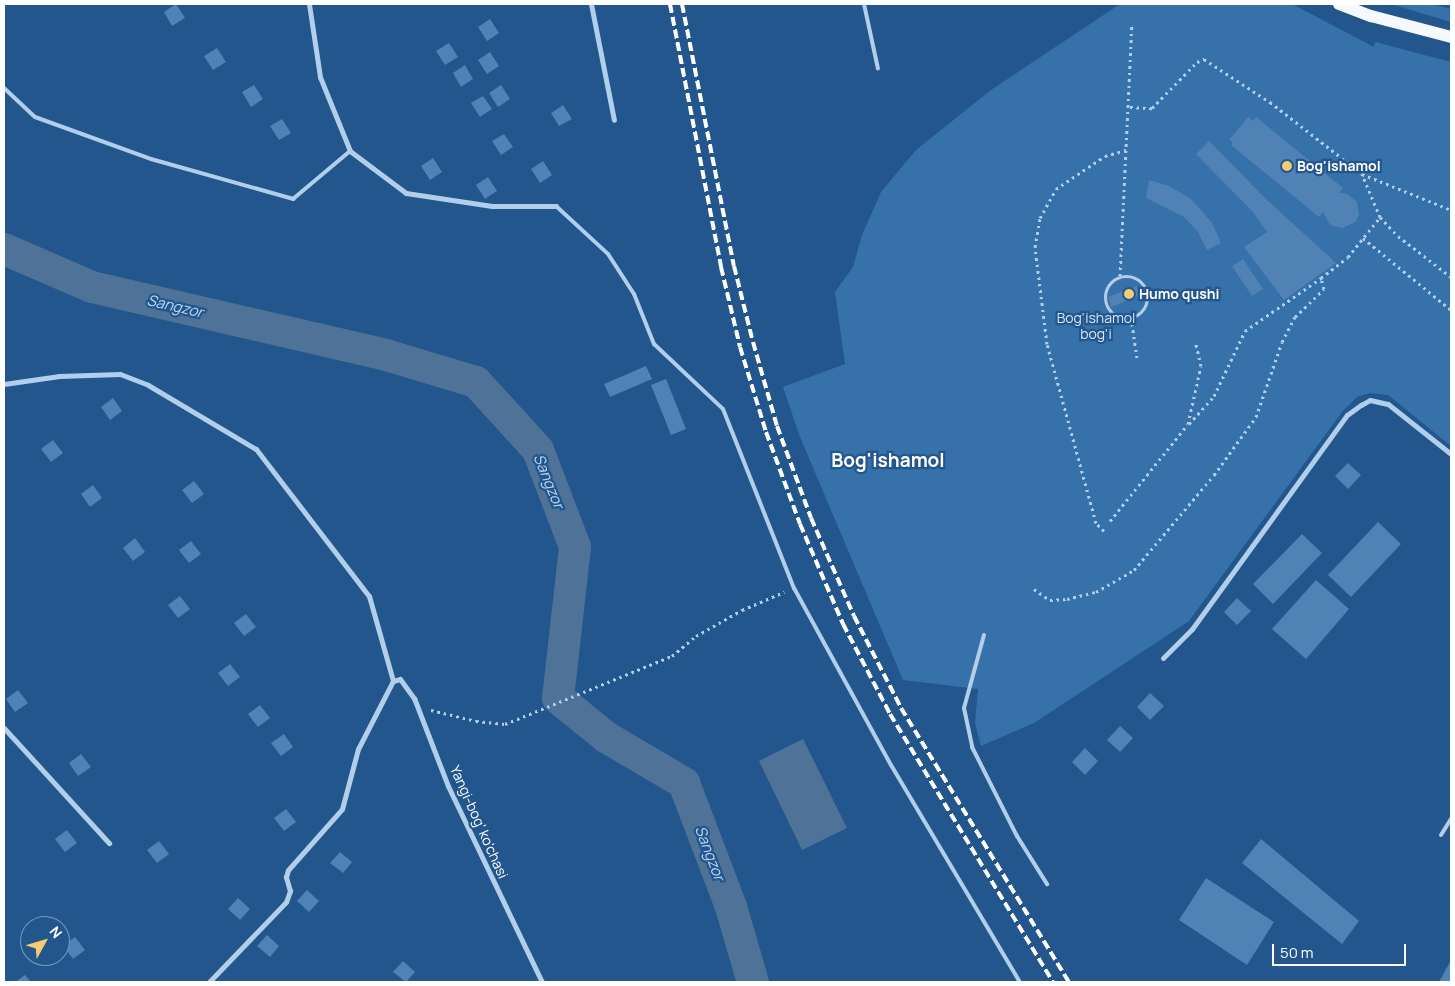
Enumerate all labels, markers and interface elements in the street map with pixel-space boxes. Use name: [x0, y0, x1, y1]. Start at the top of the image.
place label: Bog'ishamol: [1297, 158, 1381, 174]
marker: Bog'ishamol: [1281, 160, 1293, 172]
place label: Humo qushi: [1139, 286, 1219, 302]
marker: Humo qushi: [1123, 288, 1135, 300]
water label: Sangzor: [145, 291, 205, 321]
park label: Bog'ishamol bog'i: [1057, 310, 1135, 342]
district label: Bog'ishamol: [831, 450, 945, 472]
water label: Sangzor: [530, 451, 568, 511]
street label: Yangi-bog' ko'chasi: [447, 763, 511, 881]
water label: Sangzor: [691, 823, 729, 883]
north arrow: [20, 916, 70, 966]
text: N: [46, 922, 67, 942]
scale bar: [1275, 934, 1409, 966]
text: 50 m: [1280, 942, 1314, 963]

